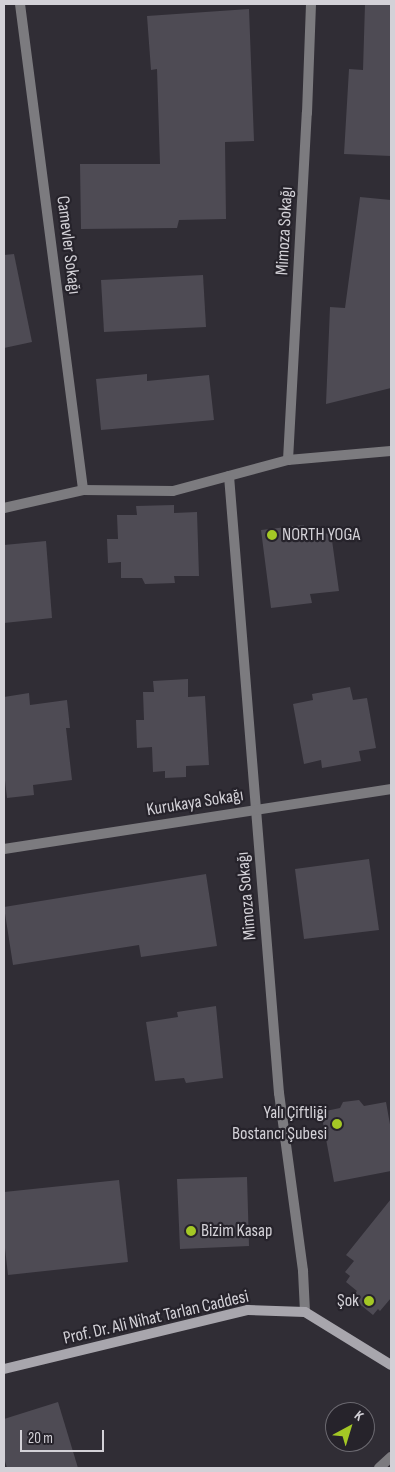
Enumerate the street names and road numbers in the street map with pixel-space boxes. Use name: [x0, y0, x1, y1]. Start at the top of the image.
street label: Mimoza Sokağı: [272, 186, 298, 276]
street label: Camevler Sokağı: [51, 194, 85, 296]
street label: Kurukaya Sokağı: [145, 785, 245, 821]
street label: Mimoza Sokağı: [232, 851, 262, 941]
street label: Prof. Dr. Ali Nihat Tarlan Caddesi: [61, 1286, 251, 1350]

